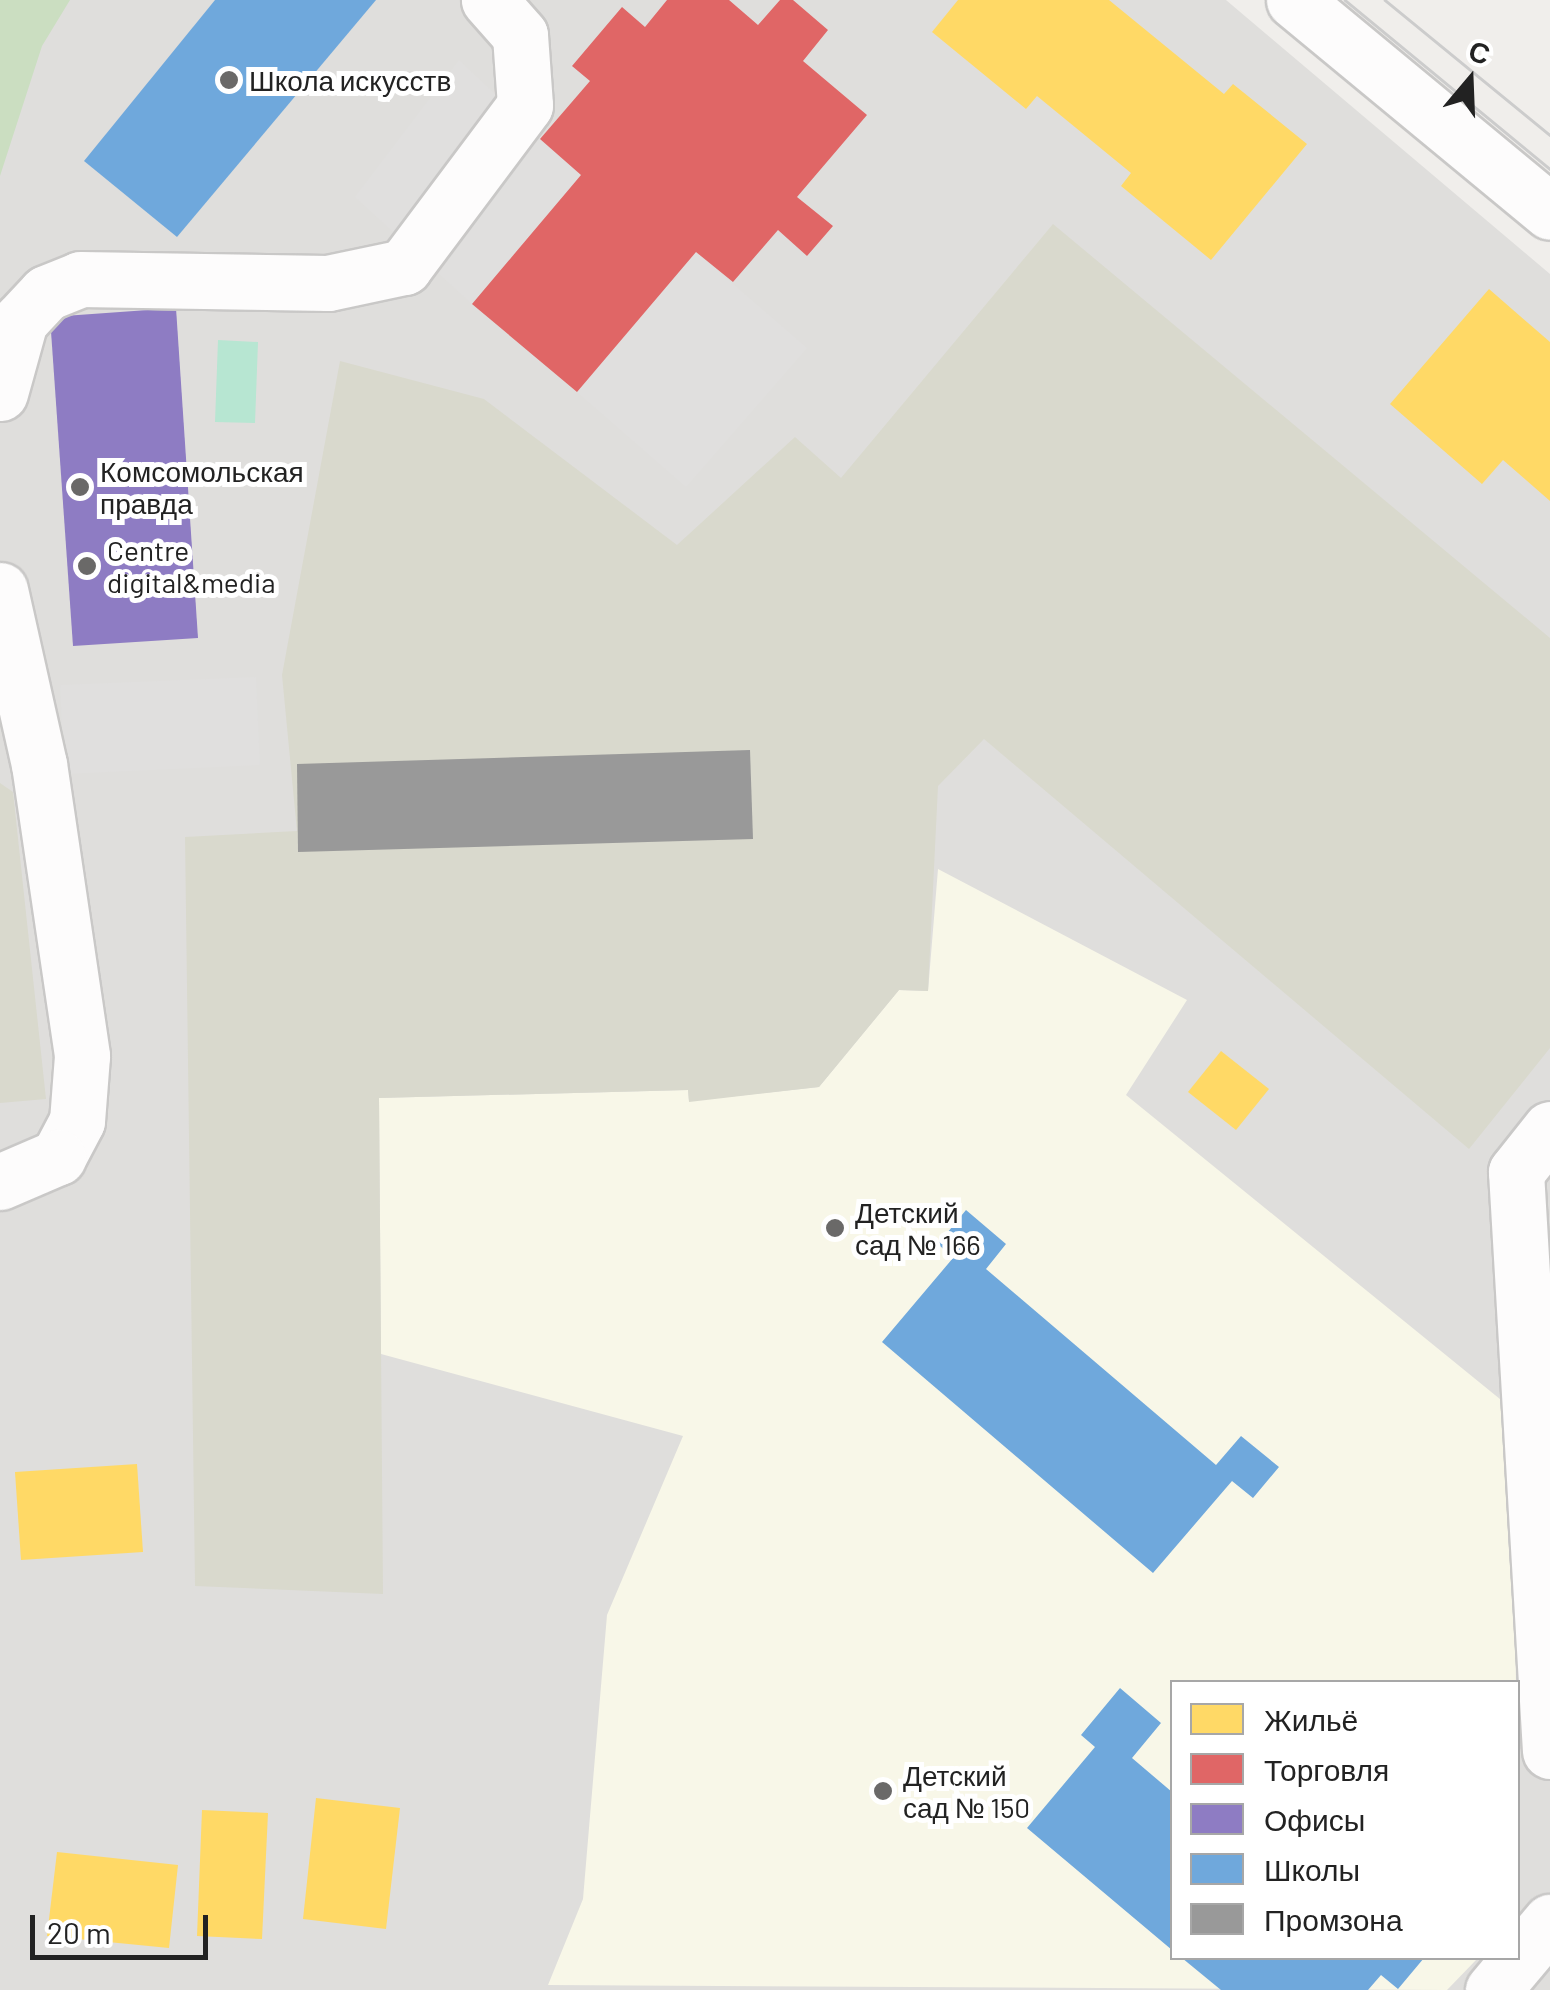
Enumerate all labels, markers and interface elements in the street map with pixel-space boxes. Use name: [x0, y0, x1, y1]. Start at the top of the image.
north arrow: [1420, 30, 1520, 130]
text: С: [1465, 32, 1495, 71]
place label: Школа искусств: [249, 63, 451, 97]
marker: Школа искусств: [218, 69, 240, 91]
place label: Комсомольская правда: [100, 454, 304, 520]
marker: Комсомольская правда: [69, 476, 91, 498]
place label: Centre digital&media: [107, 533, 276, 599]
marker: Centre digital&media: [76, 555, 98, 577]
place label: Детский сад № 166: [855, 1195, 981, 1261]
marker: Детский сад № 166: [824, 1217, 846, 1239]
legend: [1170, 1680, 1520, 1960]
text: Жильё: [1264, 1701, 1358, 1737]
text: Торговля: [1264, 1751, 1389, 1787]
place label: Детский сад № 150: [903, 1758, 1030, 1824]
marker: Детский сад № 150: [872, 1780, 894, 1802]
text: Офисы: [1264, 1801, 1365, 1837]
text: Школы: [1264, 1851, 1360, 1887]
scale bar: [35, 1895, 212, 1957]
text: Промзона: [1264, 1901, 1403, 1937]
text: 20 m: [47, 1914, 111, 1950]

